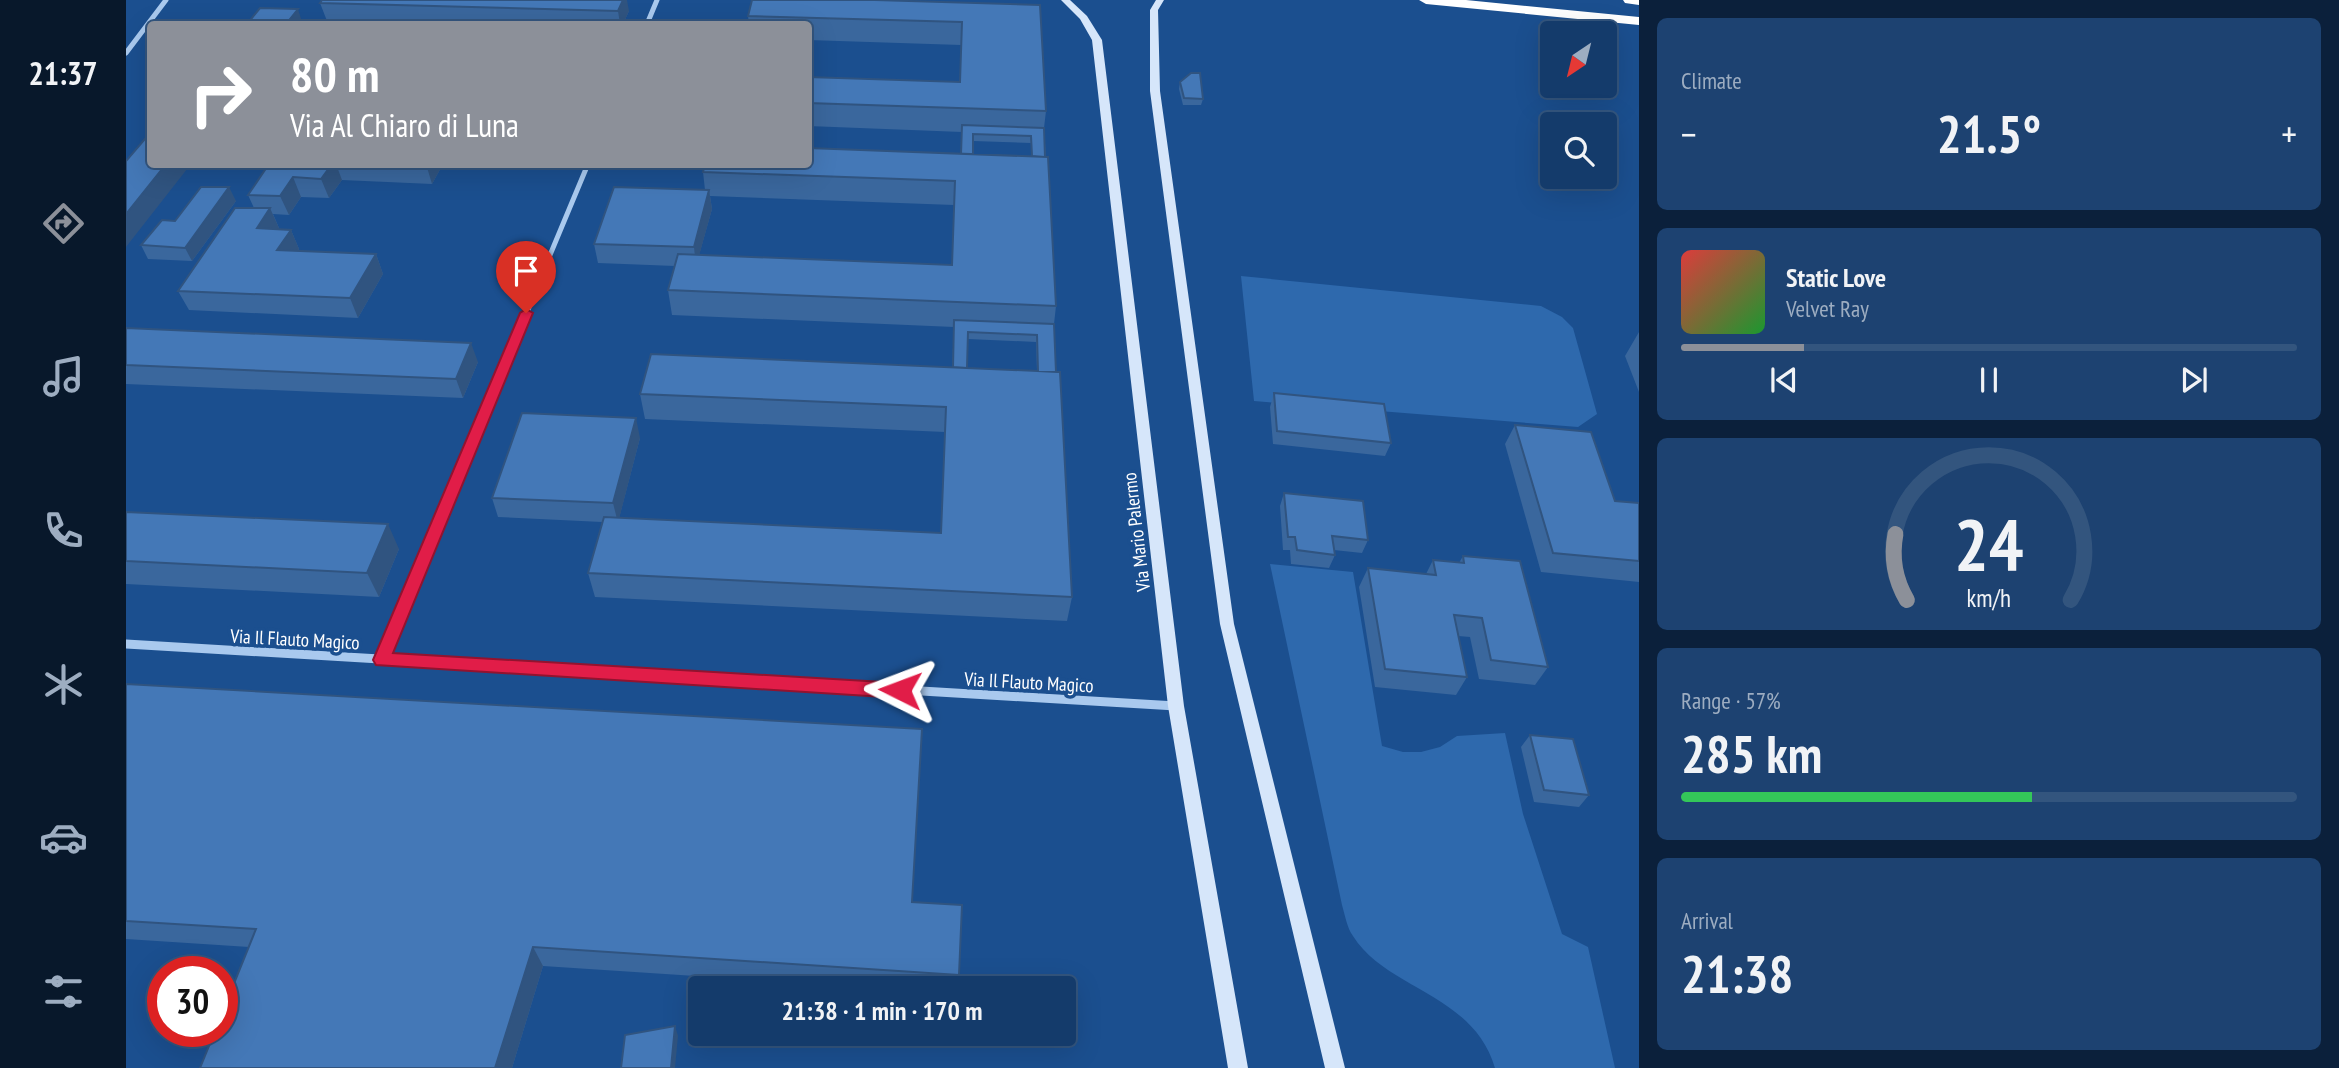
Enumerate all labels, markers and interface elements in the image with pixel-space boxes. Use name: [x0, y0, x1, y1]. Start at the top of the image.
north arrow: [1540, 21, 1617, 98]
map controls: [1540, 21, 1617, 189]
text: 80 m: [290, 42, 379, 106]
icon: right: [175, 49, 266, 140]
text: 21:37: [28, 52, 98, 94]
text: Climate: [1681, 66, 1742, 95]
text: 21.5°: [1937, 100, 2041, 167]
text: Via Al Chiaro di Luna: [290, 104, 519, 146]
text: −: [1681, 109, 1697, 158]
text: +: [2281, 109, 2297, 158]
button: search: [1540, 112, 1617, 189]
icon: directions: [39, 199, 88, 248]
pin: [496, 241, 556, 313]
icon: arrive: [507, 252, 545, 290]
text: Static Love: [1786, 261, 1886, 294]
text: Velvet Ray: [1786, 294, 1869, 323]
icon: music: [39, 352, 88, 401]
icon: previous: [1765, 361, 1803, 399]
icon: pause: [1970, 361, 2008, 399]
icon: next: [2175, 361, 2213, 399]
street label: Via Mario Palermo: [1117, 471, 1155, 594]
text: 24: [1954, 496, 2024, 590]
icon: phone: [39, 506, 88, 555]
text: km/h: [1967, 582, 2011, 614]
street label: Via Il Flauto Magico: [229, 624, 360, 654]
position arrow: [863, 653, 937, 727]
icon: climate: [39, 660, 88, 709]
street label: Via Il Flauto Magico: [963, 667, 1094, 697]
text: Range · 57%: [1681, 686, 1781, 715]
text: 285 km: [1681, 720, 1822, 787]
icon: car: [39, 813, 88, 862]
text: Arrival: [1681, 906, 1733, 935]
text: 21:38: [1681, 940, 1793, 1007]
speed limit sign: 30: [147, 956, 238, 1047]
icon: filters: [39, 967, 88, 1016]
text: 21:38 · 1 min · 170 m: [782, 994, 982, 1027]

